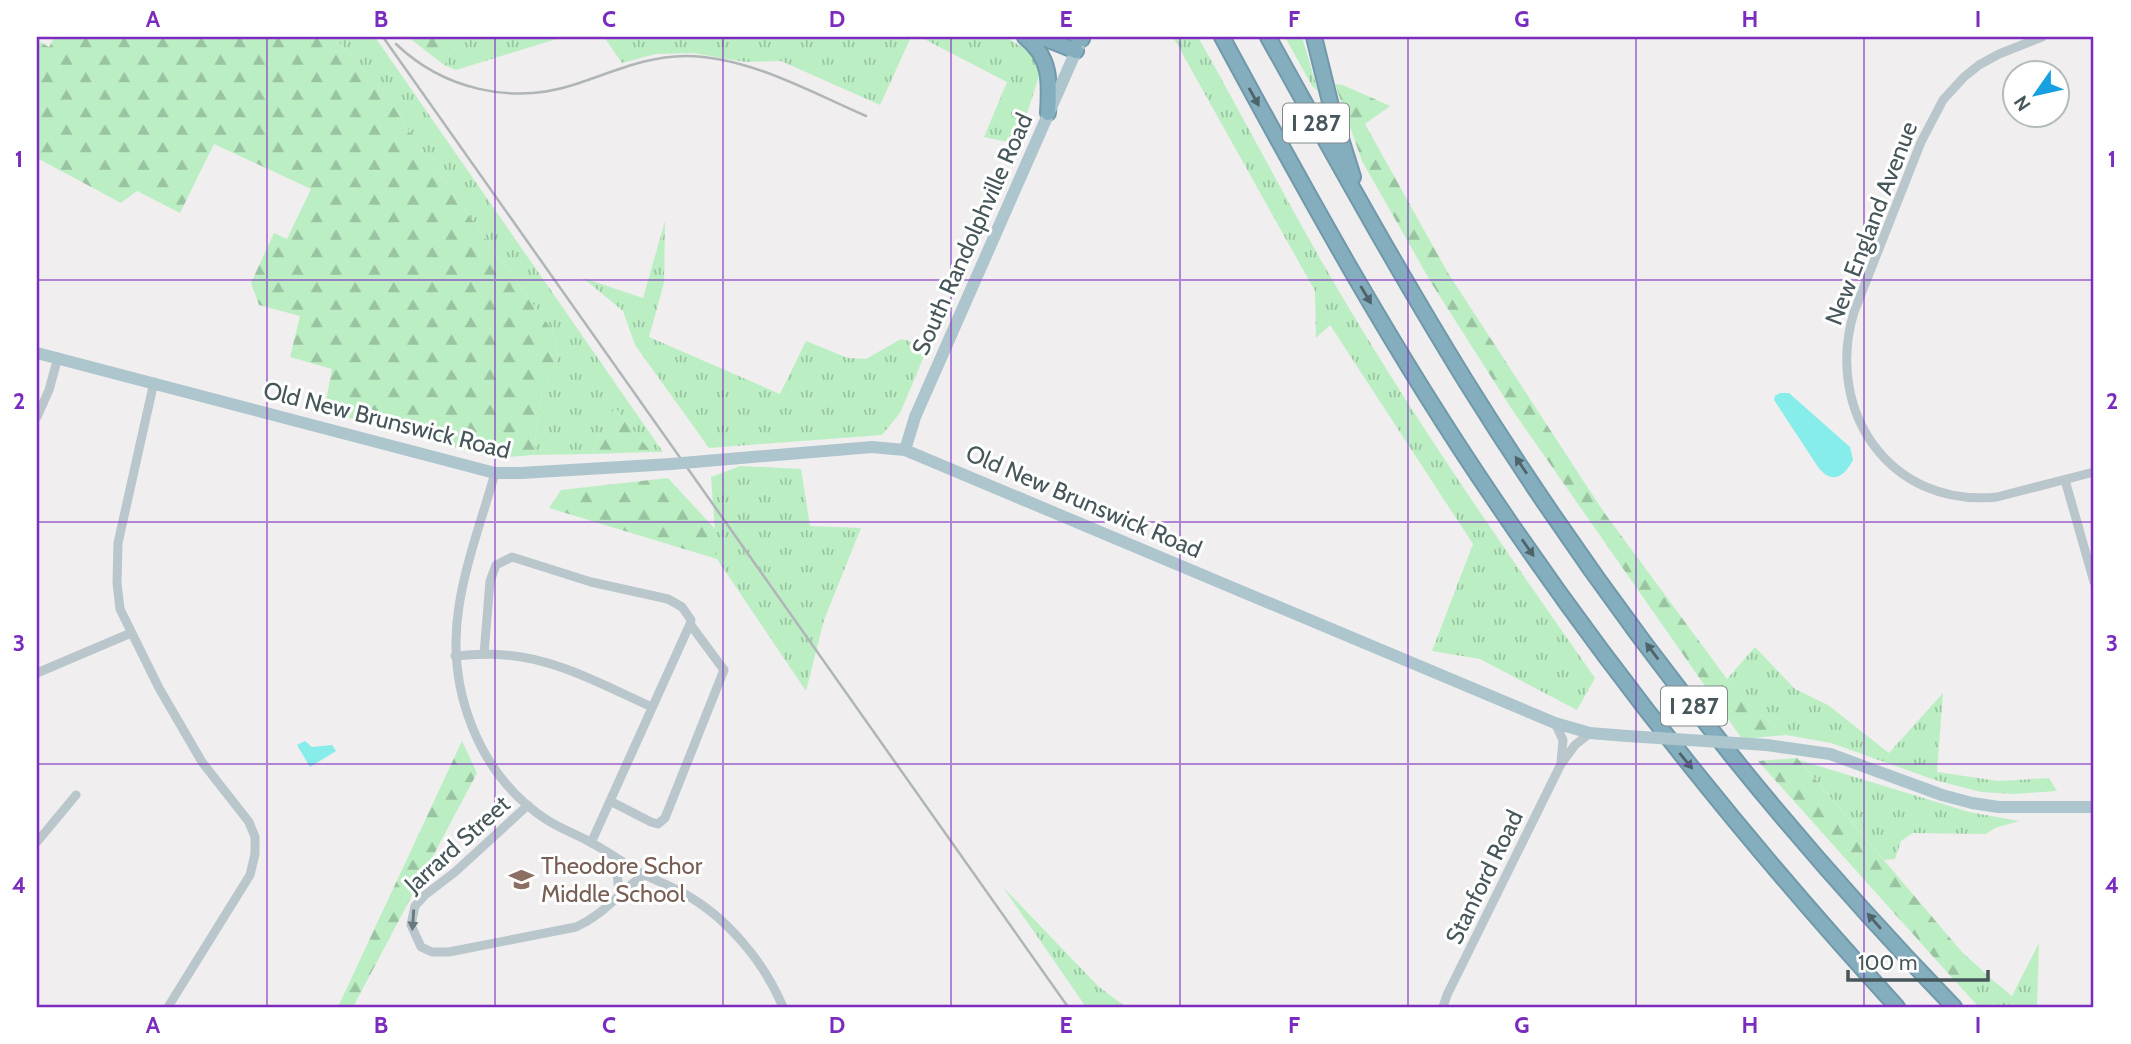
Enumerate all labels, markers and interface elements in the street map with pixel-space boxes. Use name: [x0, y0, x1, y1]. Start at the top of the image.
text: A: [146, 5, 161, 33]
text: B: [374, 5, 388, 33]
text: C: [602, 5, 616, 33]
text: D: [829, 5, 845, 33]
text: E: [1059, 5, 1073, 33]
text: F: [1288, 5, 1300, 33]
text: G: [1514, 5, 1530, 33]
text: H: [1742, 5, 1758, 33]
text: I: [1975, 5, 1981, 33]
north arrow: [2002, 60, 2072, 130]
one-way arrow: [1248, 87, 1260, 106]
text: N: [2009, 91, 2036, 115]
road number: I 287: [1283, 104, 1349, 142]
street label: South Randolphville Road: [906, 109, 1038, 359]
street label: New England Avenue: [1819, 117, 1923, 329]
text: 1: [15, 145, 23, 173]
text: 1: [2108, 145, 2116, 173]
one-way arrow: [1359, 285, 1371, 305]
street label: Old New Brunswick Road: [260, 375, 514, 465]
text: 2: [13, 387, 25, 415]
text: 2: [2106, 387, 2118, 415]
street label: Old New Brunswick Road: [962, 438, 1206, 564]
one-way arrow: [1514, 456, 1527, 475]
one-way arrow: [1521, 539, 1534, 558]
text: 3: [13, 629, 25, 657]
text: 3: [2106, 629, 2118, 657]
one-way arrow: [1646, 642, 1660, 660]
road number: I 287: [1661, 686, 1727, 726]
one-way arrow: [1678, 752, 1693, 770]
street label: Jarrard Street: [398, 789, 516, 899]
street label: Stanford Road: [1439, 805, 1529, 949]
place label: Theodore Schor Middle School: [541, 851, 703, 908]
school or university icon: Theodore Schor Middle School: [507, 865, 535, 893]
text: 4: [12, 871, 26, 899]
text: 4: [2105, 871, 2119, 899]
one-way arrow: [407, 909, 418, 931]
one-way arrow: [1867, 913, 1882, 930]
scale bar: [1848, 939, 1988, 983]
text: 100 m: [1858, 950, 1917, 975]
text: A: [146, 1011, 161, 1039]
text: B: [374, 1011, 388, 1039]
text: C: [602, 1011, 616, 1039]
text: D: [829, 1011, 845, 1039]
text: E: [1059, 1011, 1073, 1039]
text: F: [1288, 1011, 1300, 1039]
text: G: [1514, 1011, 1530, 1039]
text: H: [1742, 1011, 1758, 1039]
text: I: [1975, 1011, 1981, 1039]

